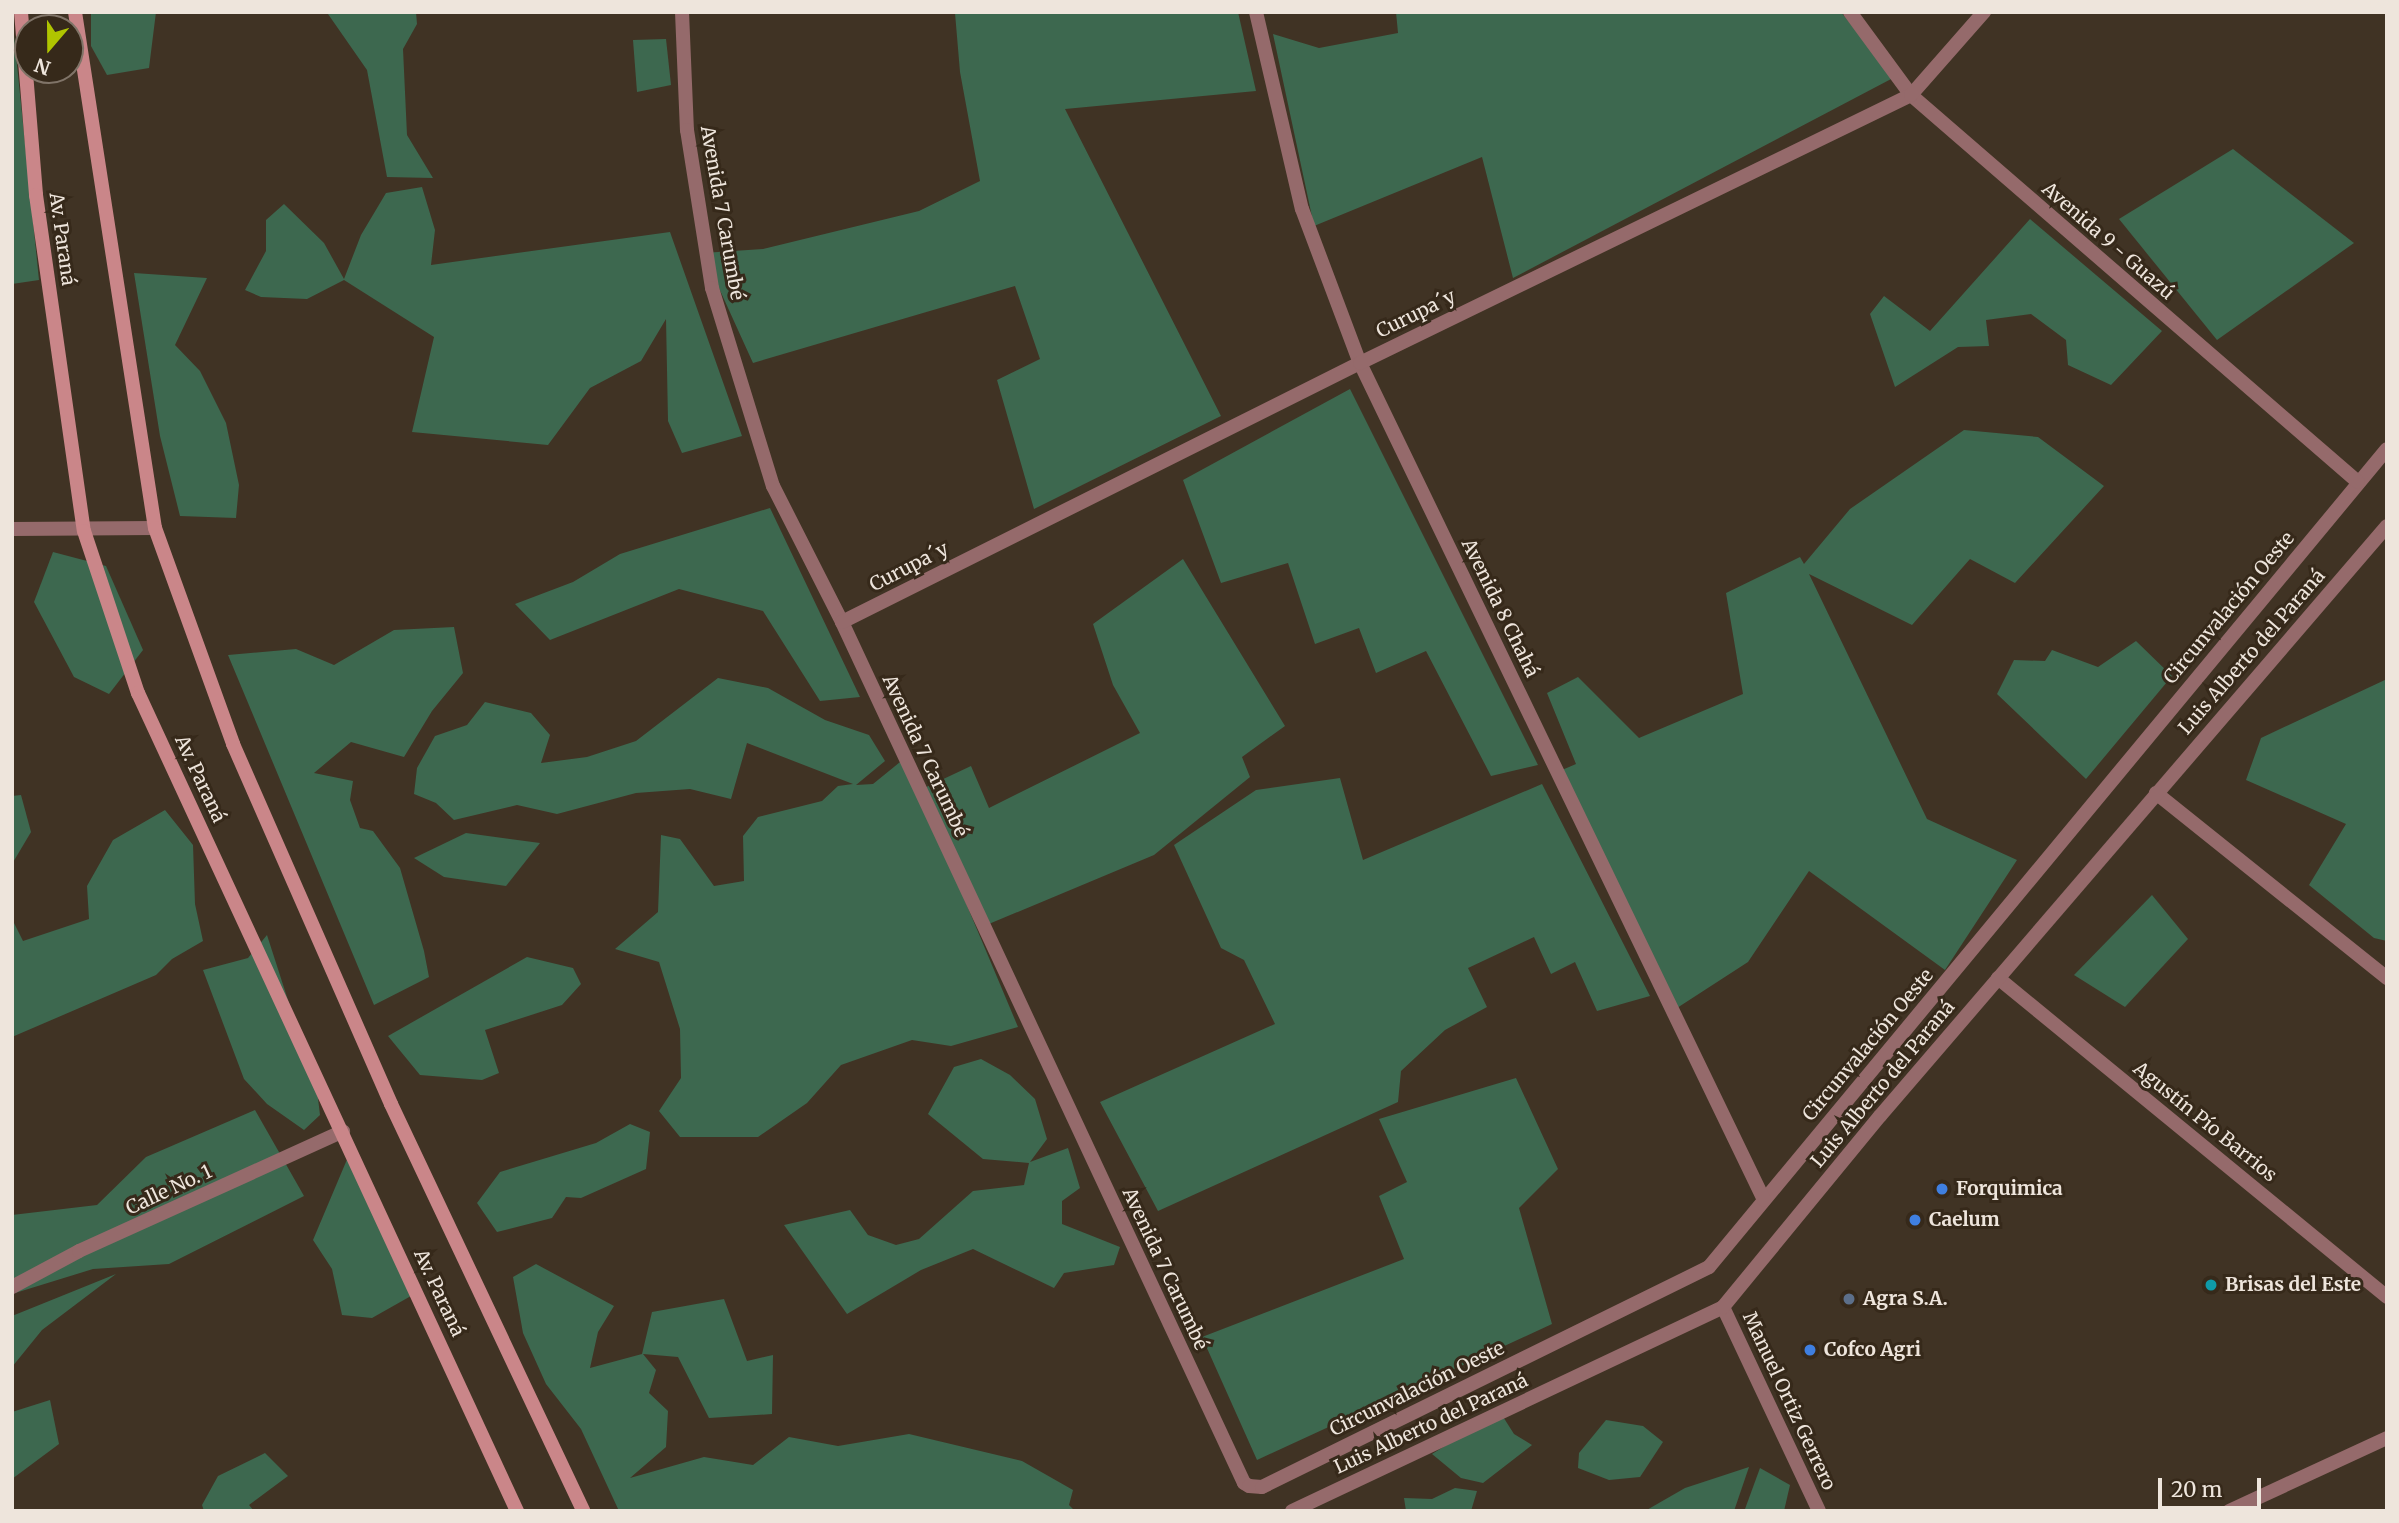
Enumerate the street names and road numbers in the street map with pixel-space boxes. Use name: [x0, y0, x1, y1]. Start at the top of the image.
street label: Avenida 7 Carumbé: [695, 124, 749, 302]
street label: Avenida 9 - Guazú: [2037, 177, 2179, 305]
street label: Av. Paraná: [44, 191, 80, 287]
street label: Curupa´y: [1373, 285, 1459, 343]
street label: Circunvalación Oeste: [2159, 527, 2299, 689]
street label: Avenida 8 Chahá: [1457, 535, 1543, 681]
street label: Curupa´y: [866, 537, 952, 597]
street label: Luis Alberto del Paraná: [2174, 565, 2330, 739]
street label: Avenida 7 Carumbé: [877, 671, 973, 841]
street label: Av. Paraná: [170, 732, 230, 826]
street label: Circunvalación Oeste: [1798, 964, 1938, 1126]
street label: Luis Alberto del Paraná: [1806, 996, 1960, 1172]
street label: Agustín Pío Barrios: [2129, 1057, 2281, 1187]
street label: Calle No. 1: [122, 1160, 216, 1220]
street label: Avenida 7 Carumbé: [1117, 1184, 1213, 1354]
street label: Av. Paraná: [409, 1246, 469, 1340]
street label: Manuel Ortiz Gerrero: [1738, 1308, 1840, 1494]
street label: Circunvalación Oeste: [1326, 1337, 1508, 1441]
street label: Luis Alberto del Paraná: [1331, 1369, 1531, 1479]

